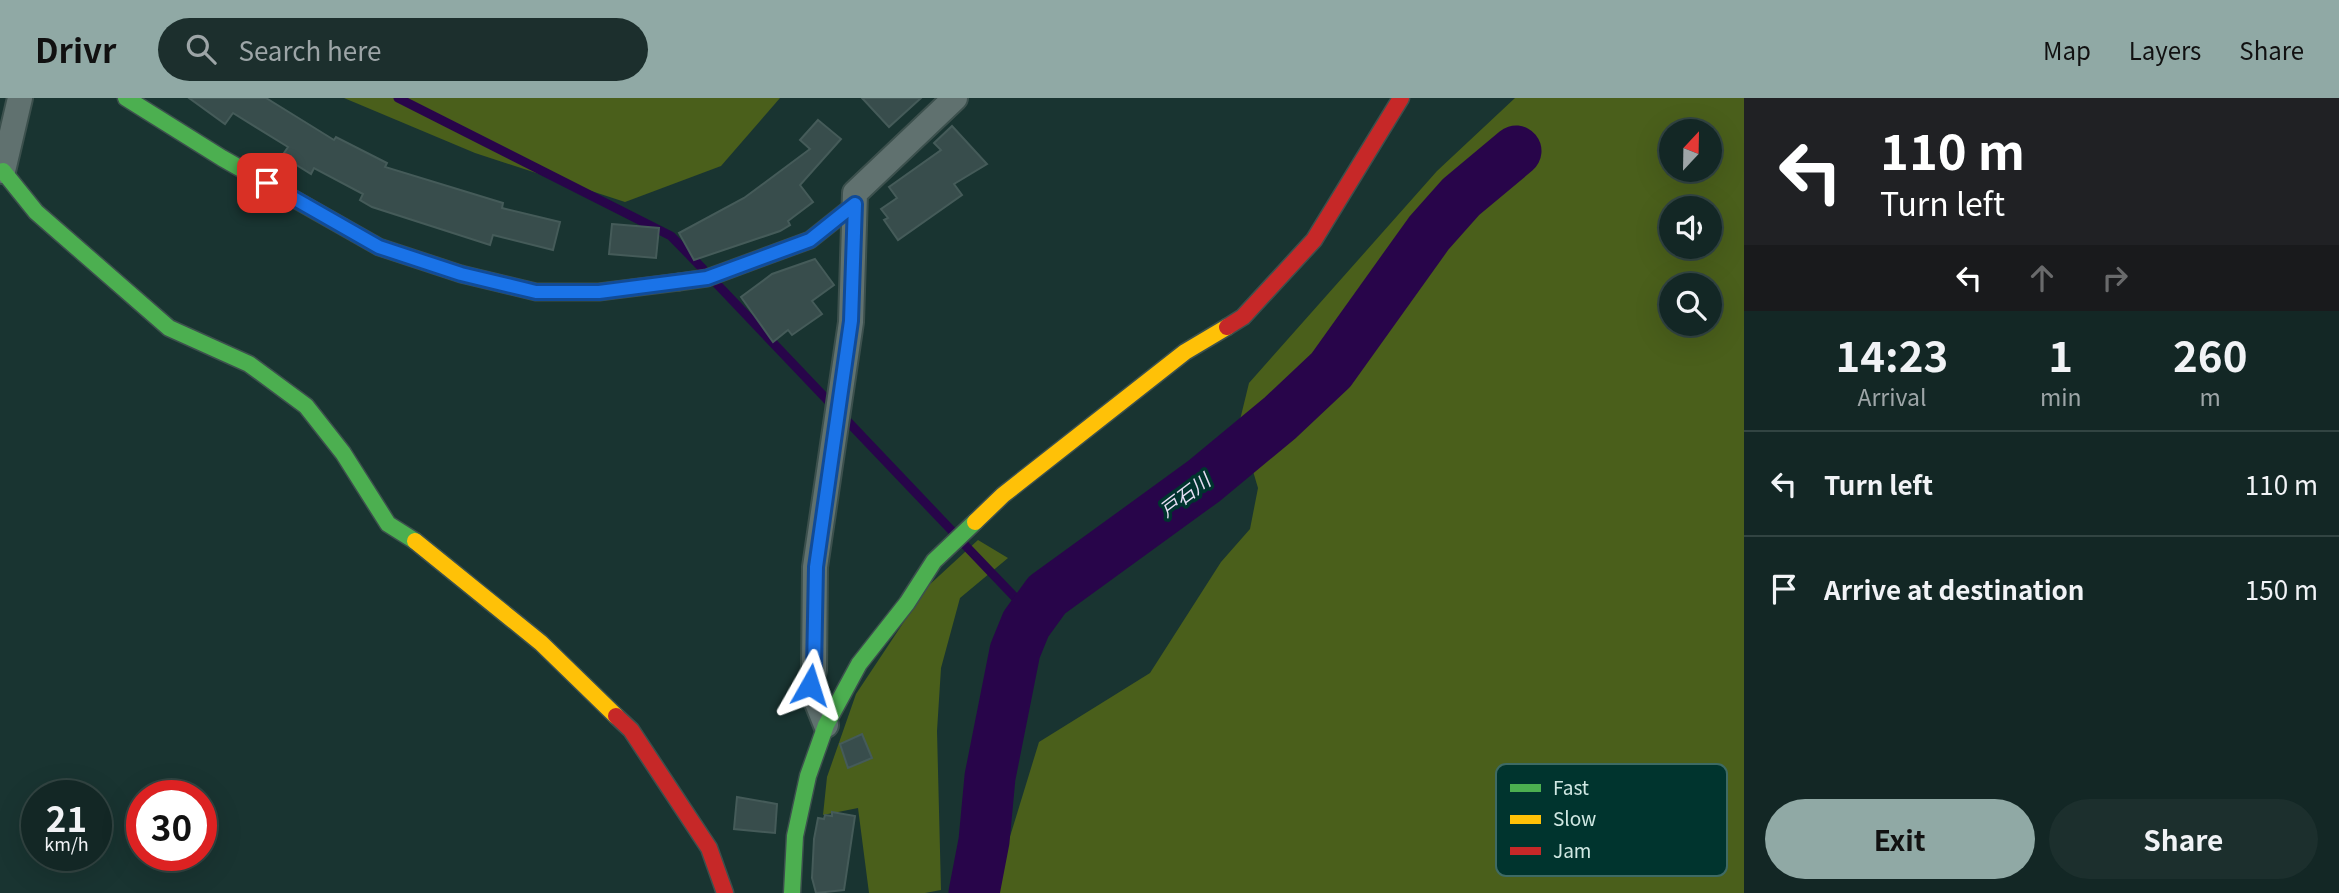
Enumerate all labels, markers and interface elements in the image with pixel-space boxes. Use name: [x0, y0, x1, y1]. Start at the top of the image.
search box: [158, 18, 648, 81]
text: Drivr: [35, 25, 116, 73]
icon: search: [182, 30, 220, 68]
text: Search here: [238, 31, 381, 68]
text: Map: [2043, 32, 2091, 67]
text: Layers: [2129, 32, 2201, 67]
text: Share: [2239, 32, 2304, 67]
text: 110 m: [1880, 113, 2025, 184]
north arrow: [1659, 119, 1722, 182]
map controls: [1659, 119, 1722, 336]
icon: left: [1765, 126, 1856, 217]
pin: [237, 153, 297, 213]
icon: arrive: [248, 164, 286, 202]
text: Turn left: [1880, 179, 2005, 225]
button: sound: [1659, 196, 1722, 259]
icon: left: [1950, 259, 1988, 297]
icon: ahead: [2023, 259, 2061, 297]
icon: right: [2096, 259, 2134, 297]
button: search: [1659, 273, 1722, 336]
text: 14:23: [1836, 323, 1948, 384]
text: 1: [2048, 323, 2073, 384]
text: 260: [2173, 323, 2247, 384]
text: Arrival: [1857, 379, 1926, 413]
text: min: [2040, 379, 2082, 413]
text: m: [2200, 379, 2221, 413]
water label: 戸石川: [1153, 465, 1216, 522]
icon: left: [1765, 465, 1803, 503]
text: Turn left: [1824, 465, 1933, 502]
text: 110 m: [2245, 465, 2318, 502]
icon: arrive: [1765, 570, 1803, 608]
text: Arrive at destination: [1824, 570, 2085, 607]
text: 150 m: [2245, 570, 2318, 607]
position arrow: [773, 648, 847, 722]
legend: [1496, 764, 1727, 876]
text: Fast: [1553, 773, 1589, 800]
speed limit sign: 30: [126, 780, 217, 871]
text: 21: [46, 791, 87, 842]
button: Exit: [1765, 799, 2035, 879]
button: Share: [2049, 799, 2318, 879]
text: Slow: [1553, 804, 1596, 831]
text: km/h: [44, 830, 89, 856]
text: Jam: [1553, 836, 1591, 863]

